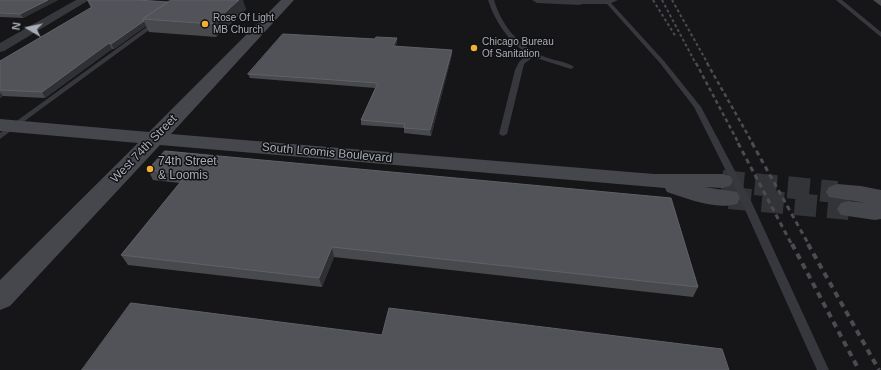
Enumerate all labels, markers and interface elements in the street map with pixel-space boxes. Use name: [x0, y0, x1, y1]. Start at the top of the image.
north arrow: [8, 8, 48, 48]
place label: Rose Of Light MB Church: [213, 12, 274, 36]
marker: Rose Of Light MB Church: [200, 19, 210, 29]
text: N: [10, 21, 23, 31]
place label: Chicago Bureau Of Sanitation: [482, 36, 554, 60]
marker: Chicago Bureau Of Sanitation: [469, 43, 479, 53]
street label: West 74th Street: [108, 112, 180, 186]
street label: South Loomis Boulevard: [261, 140, 393, 166]
place label: 74th Street & Loomis: [158, 155, 217, 183]
marker: 74th Street & Loomis: [145, 164, 155, 174]

